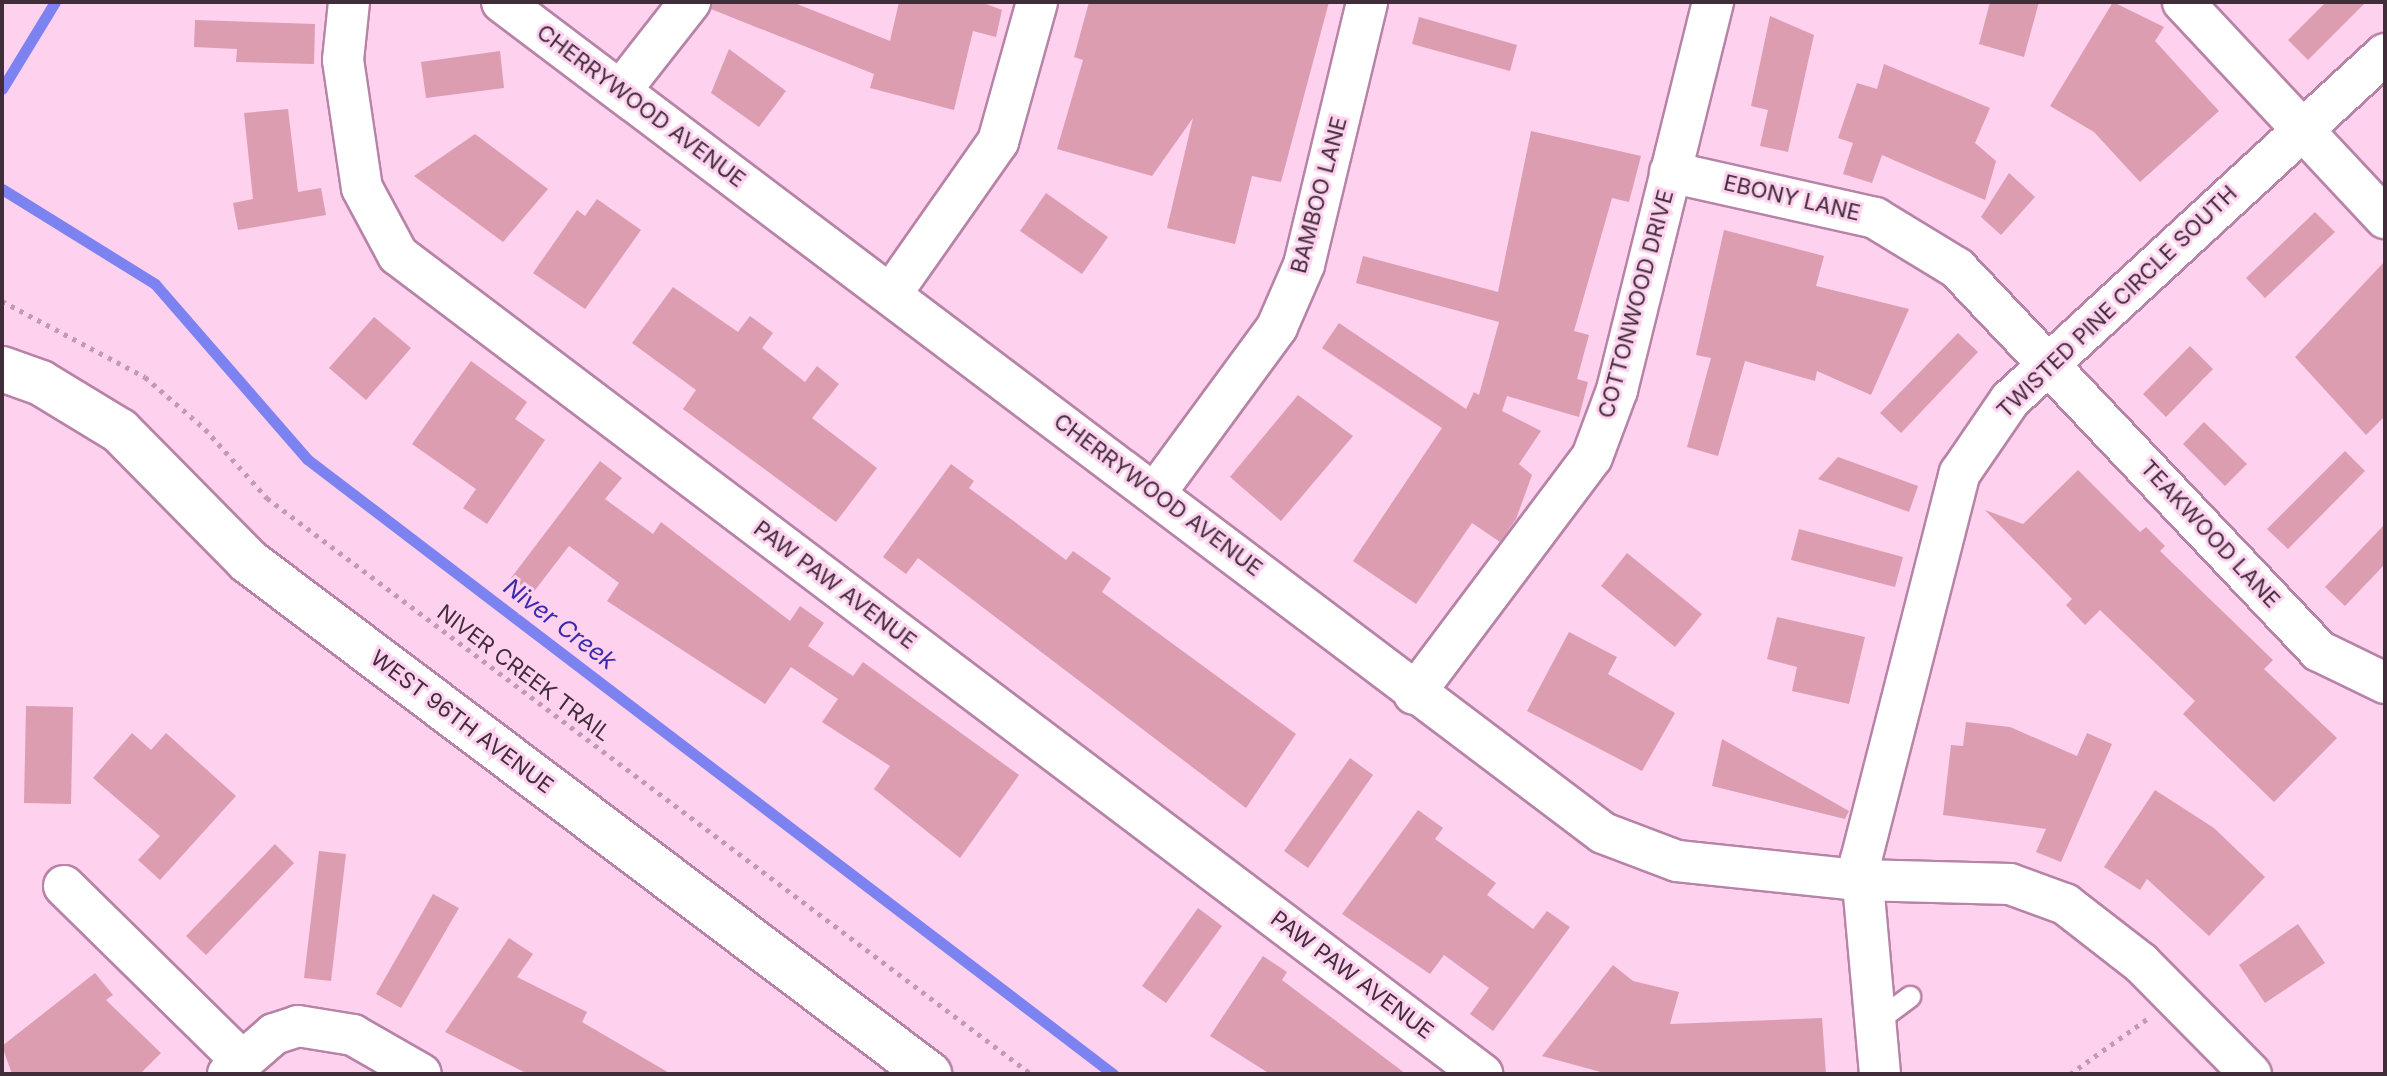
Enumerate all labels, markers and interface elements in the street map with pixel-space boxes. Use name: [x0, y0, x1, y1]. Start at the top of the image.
street label: CHERRYWOOD AVENUE: [532, 19, 750, 193]
street label: BAMBOO LANE: [1285, 114, 1353, 276]
street label: EBONY LANE: [1721, 169, 1863, 227]
street label: TWISTED PINE CIRCLE SOUTH: [1992, 180, 2242, 424]
street label: COTTONWOOD DRIVE: [1593, 187, 1679, 421]
street label: CHERRYWOOD AVENUE: [1049, 408, 1267, 582]
street label: TEAKWOOD LANE: [2135, 455, 2285, 613]
street label: PAW PAW AVENUE: [749, 515, 921, 655]
water label: Niver Creek: [498, 572, 622, 676]
street label: NIVER CREEK TRAIL: [432, 599, 616, 747]
street label: WEST 96TH AVENUE: [366, 645, 558, 799]
street label: PAW PAW AVENUE: [1266, 905, 1438, 1045]

